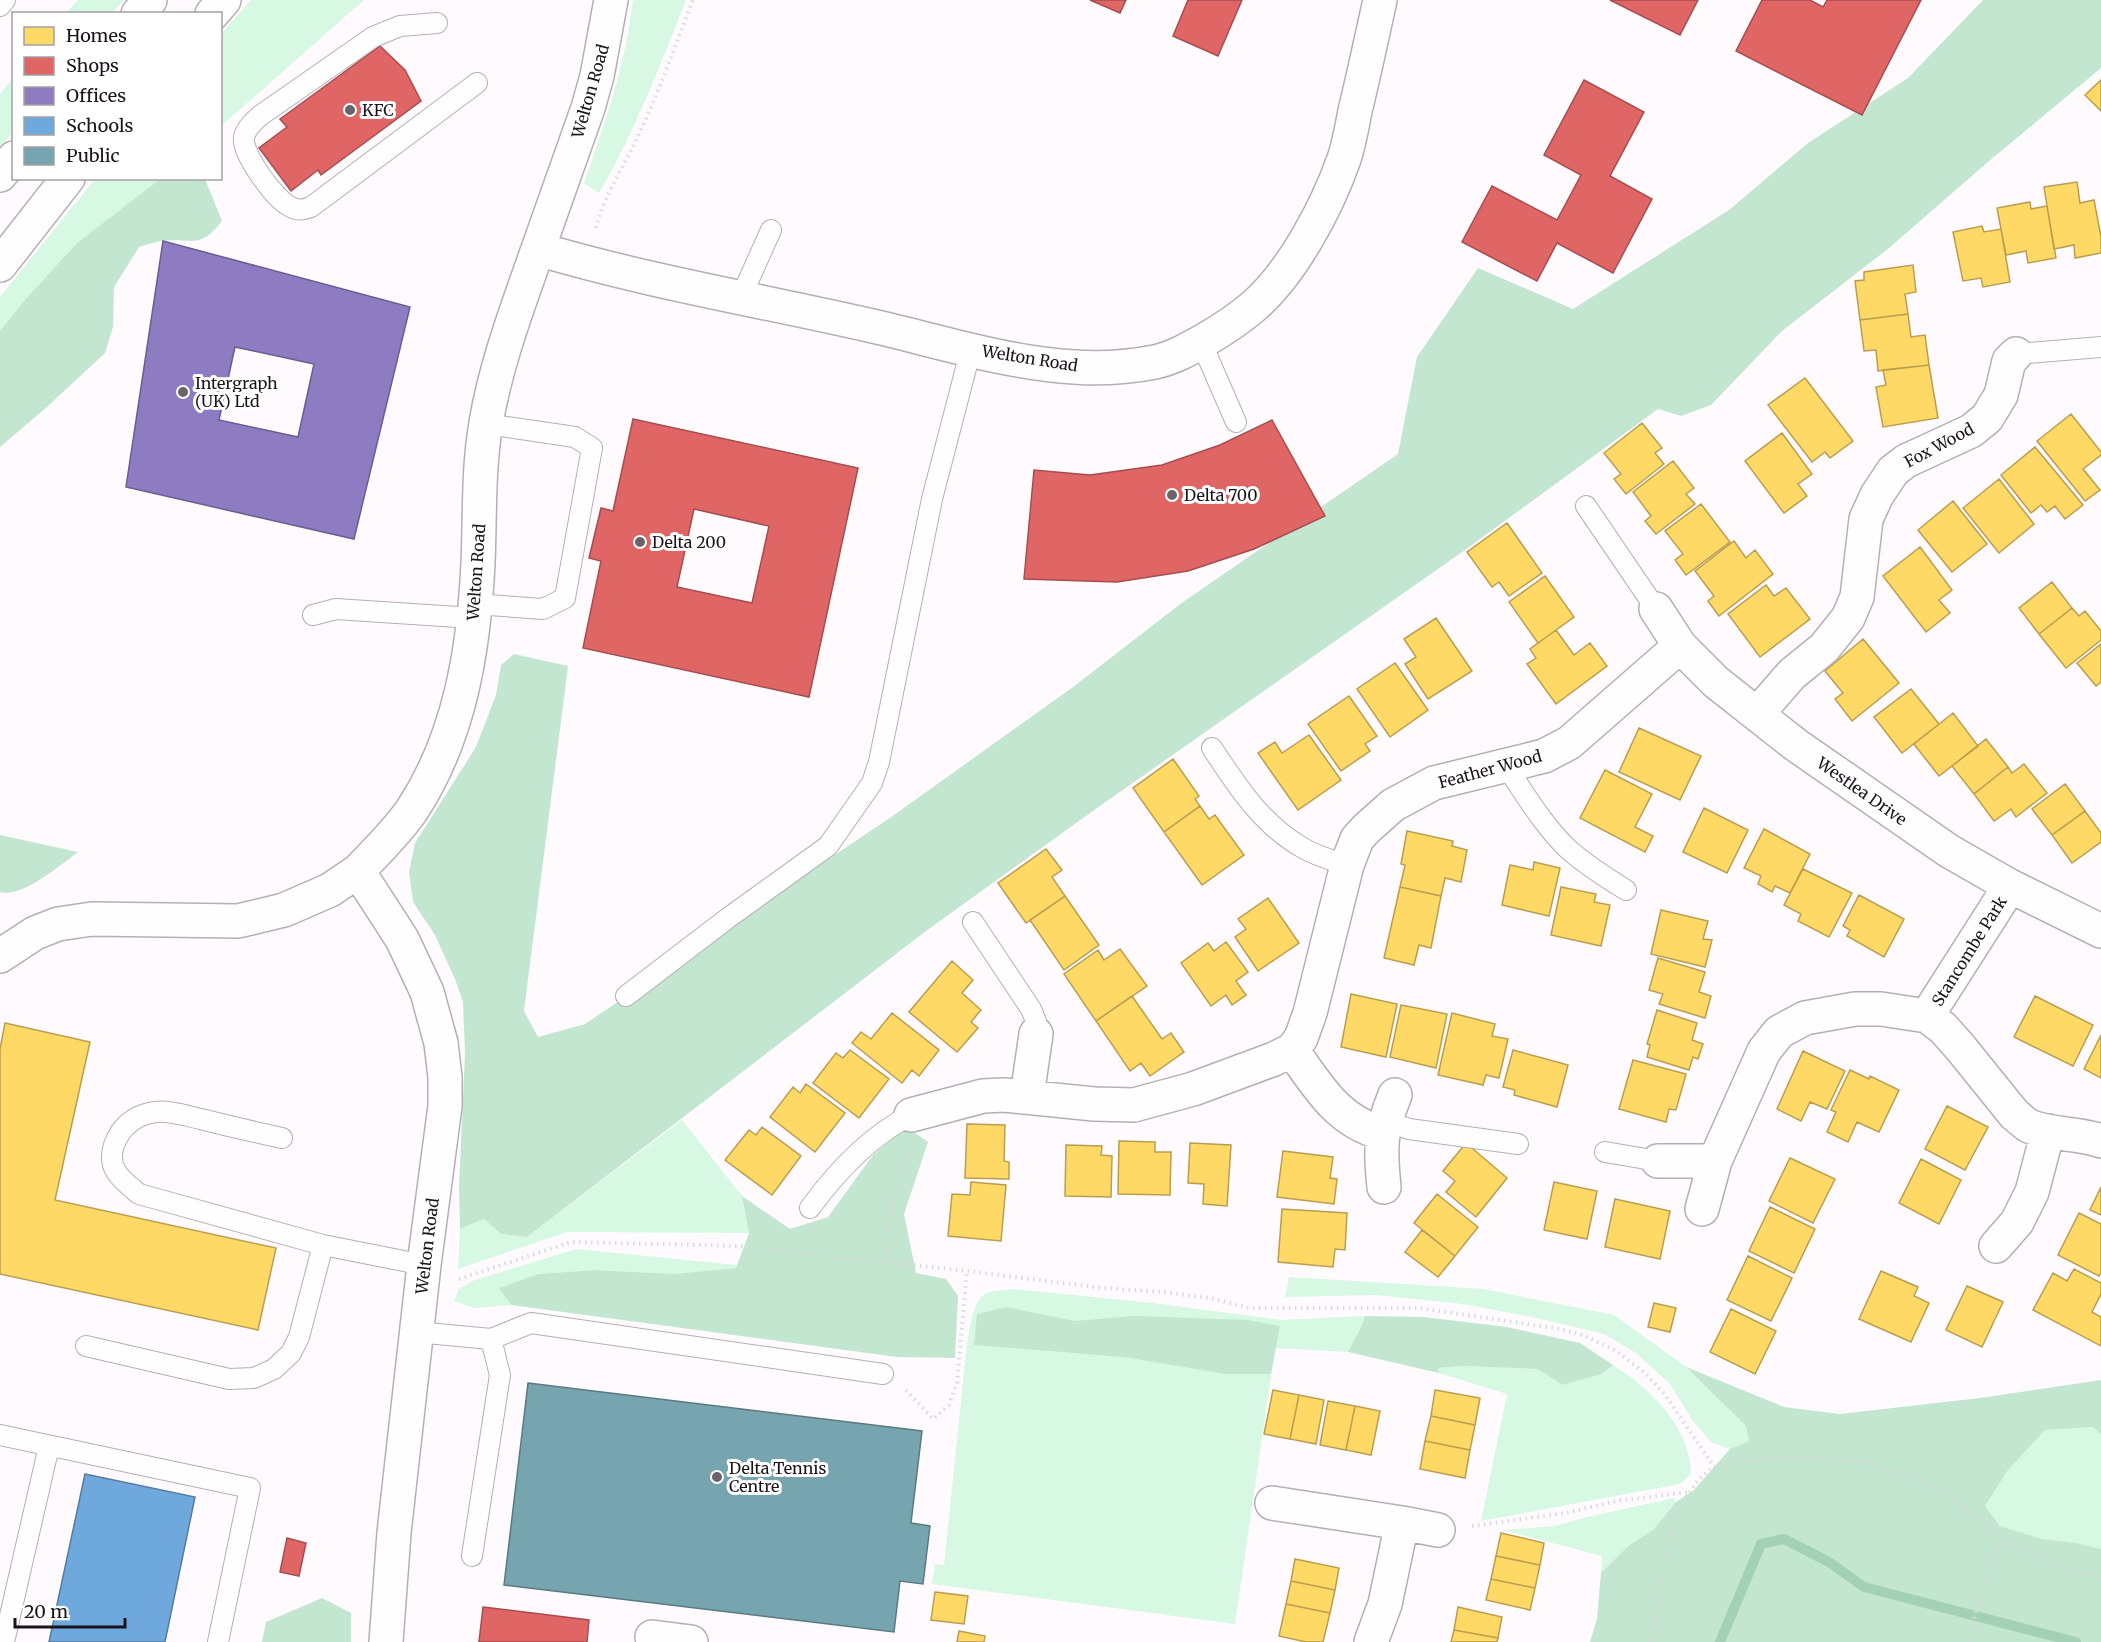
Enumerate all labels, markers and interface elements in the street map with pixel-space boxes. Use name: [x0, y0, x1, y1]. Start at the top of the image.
legend: [12, 12, 222, 180]
text: Homes: [66, 24, 127, 47]
street label: Welton Road: [567, 41, 613, 141]
text: Shops: [66, 54, 119, 77]
text: Offices: [66, 84, 126, 107]
place label: KFC: [362, 100, 394, 120]
marker: KFC: [343, 103, 357, 117]
text: Schools: [66, 114, 134, 137]
text: Public: [66, 144, 120, 167]
street label: Welton Road: [980, 340, 1080, 376]
place label: Intergraph (UK) Ltd: [195, 373, 278, 411]
marker: Intergraph (UK) Ltd: [176, 385, 190, 399]
street label: Fox Wood: [1901, 418, 1978, 472]
place label: Delta 700: [1184, 485, 1258, 505]
marker: Delta 700: [1165, 488, 1179, 502]
street label: Welton Road: [463, 523, 489, 622]
place label: Delta 200: [652, 532, 726, 552]
marker: Delta 200: [633, 535, 647, 549]
street label: Feather Wood: [1436, 745, 1544, 792]
street label: Westlea Drive: [1812, 752, 1911, 829]
street label: Stancombe Park: [1927, 892, 2011, 1010]
street label: Welton Road: [411, 1196, 443, 1296]
place label: Delta Tennis Centre: [729, 1458, 827, 1496]
marker: Delta Tennis Centre: [710, 1470, 724, 1484]
scale bar: [15, 1591, 124, 1629]
text: 20 m: [24, 1600, 68, 1623]

